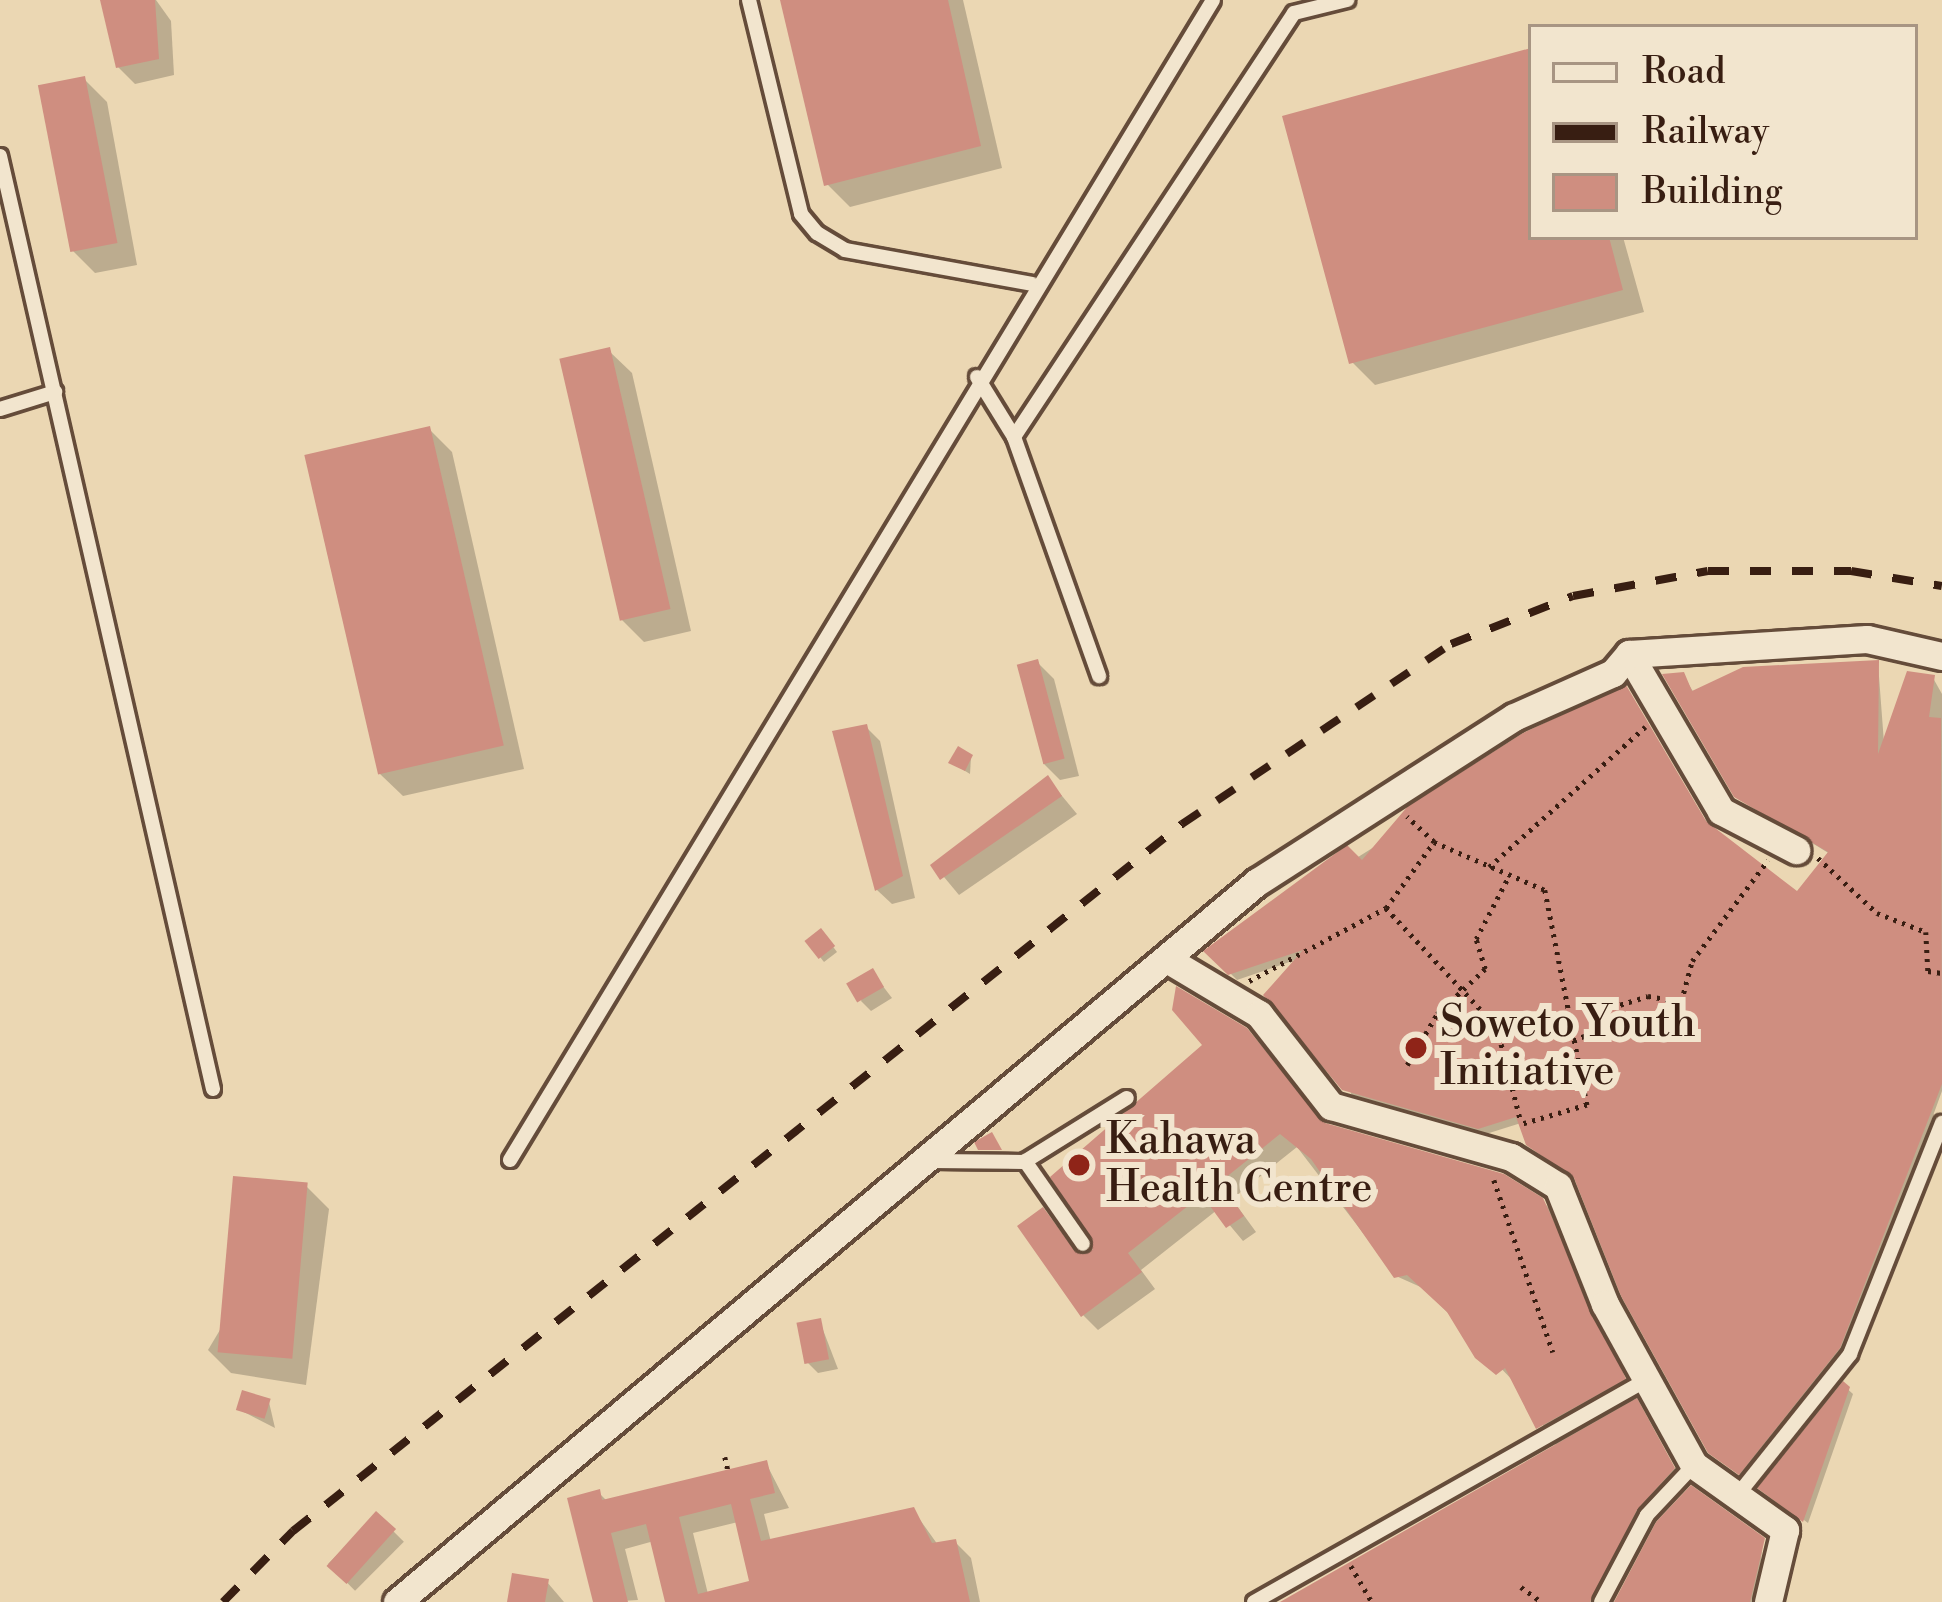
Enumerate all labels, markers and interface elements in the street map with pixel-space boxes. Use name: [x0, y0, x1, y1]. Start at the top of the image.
legend: [1528, 24, 1918, 240]
text: Road: [1642, 50, 1725, 95]
text: Railway: [1642, 110, 1769, 155]
text: Building: [1642, 170, 1783, 215]
place label: Soweto Youth Initiative: [1440, 999, 1696, 1098]
marker: Soweto Youth Initiative: [1403, 1035, 1429, 1061]
place label: Kahawa Health Centre: [1106, 1116, 1373, 1214]
marker: Kahawa Health Centre: [1063, 1149, 1095, 1181]

